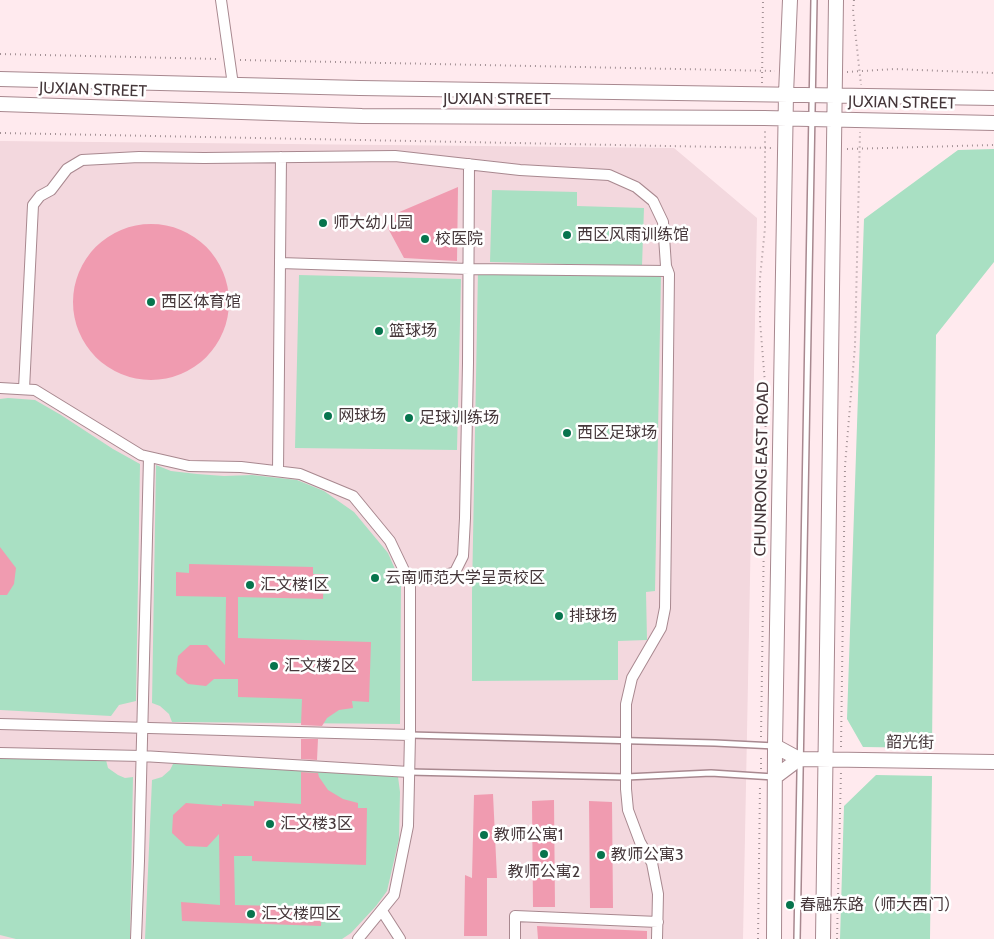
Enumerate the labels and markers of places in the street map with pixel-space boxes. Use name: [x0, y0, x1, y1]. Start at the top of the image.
place label: 师大幼儿园: [333, 213, 413, 233]
marker: 师大幼儿园: [317, 217, 329, 229]
place label: 西区风雨训练馆: [577, 225, 689, 245]
place label: 校医院: [435, 229, 483, 249]
marker: 西区风雨训练馆: [561, 229, 573, 241]
marker: 校医院: [419, 233, 431, 245]
place label: 西区体育馆: [161, 292, 241, 312]
marker: 西区体育馆: [145, 296, 157, 308]
place label: 篮球场: [389, 321, 437, 341]
marker: 篮球场: [373, 325, 385, 337]
place label: 网球场: [338, 406, 386, 426]
place label: 足球训练场: [419, 408, 499, 428]
marker: 网球场: [322, 410, 334, 422]
marker: 足球训练场: [403, 412, 415, 424]
place label: 西区足球场: [577, 423, 657, 443]
marker: 西区足球场: [561, 427, 573, 439]
place label: 云南师范大学呈贡校区: [385, 568, 545, 588]
marker: 云南师范大学呈贡校区: [369, 572, 381, 584]
place label: 汇文楼1区: [260, 575, 329, 595]
marker: 汇文楼1区: [244, 579, 256, 591]
place label: 排球场: [569, 606, 617, 626]
marker: 排球场: [553, 610, 565, 622]
place label: 汇文楼2区: [284, 656, 356, 676]
marker: 汇文楼2区: [268, 660, 280, 672]
place label: 汇文楼3区: [280, 814, 353, 834]
marker: 汇文楼3区: [264, 818, 276, 830]
place label: 教师公寓1: [494, 825, 563, 845]
marker: 教师公寓1: [478, 829, 490, 841]
place label: 教师公寓3: [611, 845, 684, 865]
marker: 教师公寓2: [538, 848, 550, 860]
marker: 教师公寓3: [595, 849, 607, 861]
place label: 教师公寓2: [508, 862, 580, 882]
place label: 春融东路（师大西门）: [800, 895, 960, 915]
marker: 春融东路（师大西门）: [784, 899, 796, 911]
place label: 汇文楼四区: [261, 904, 341, 924]
marker: 汇文楼四区: [245, 908, 257, 920]

